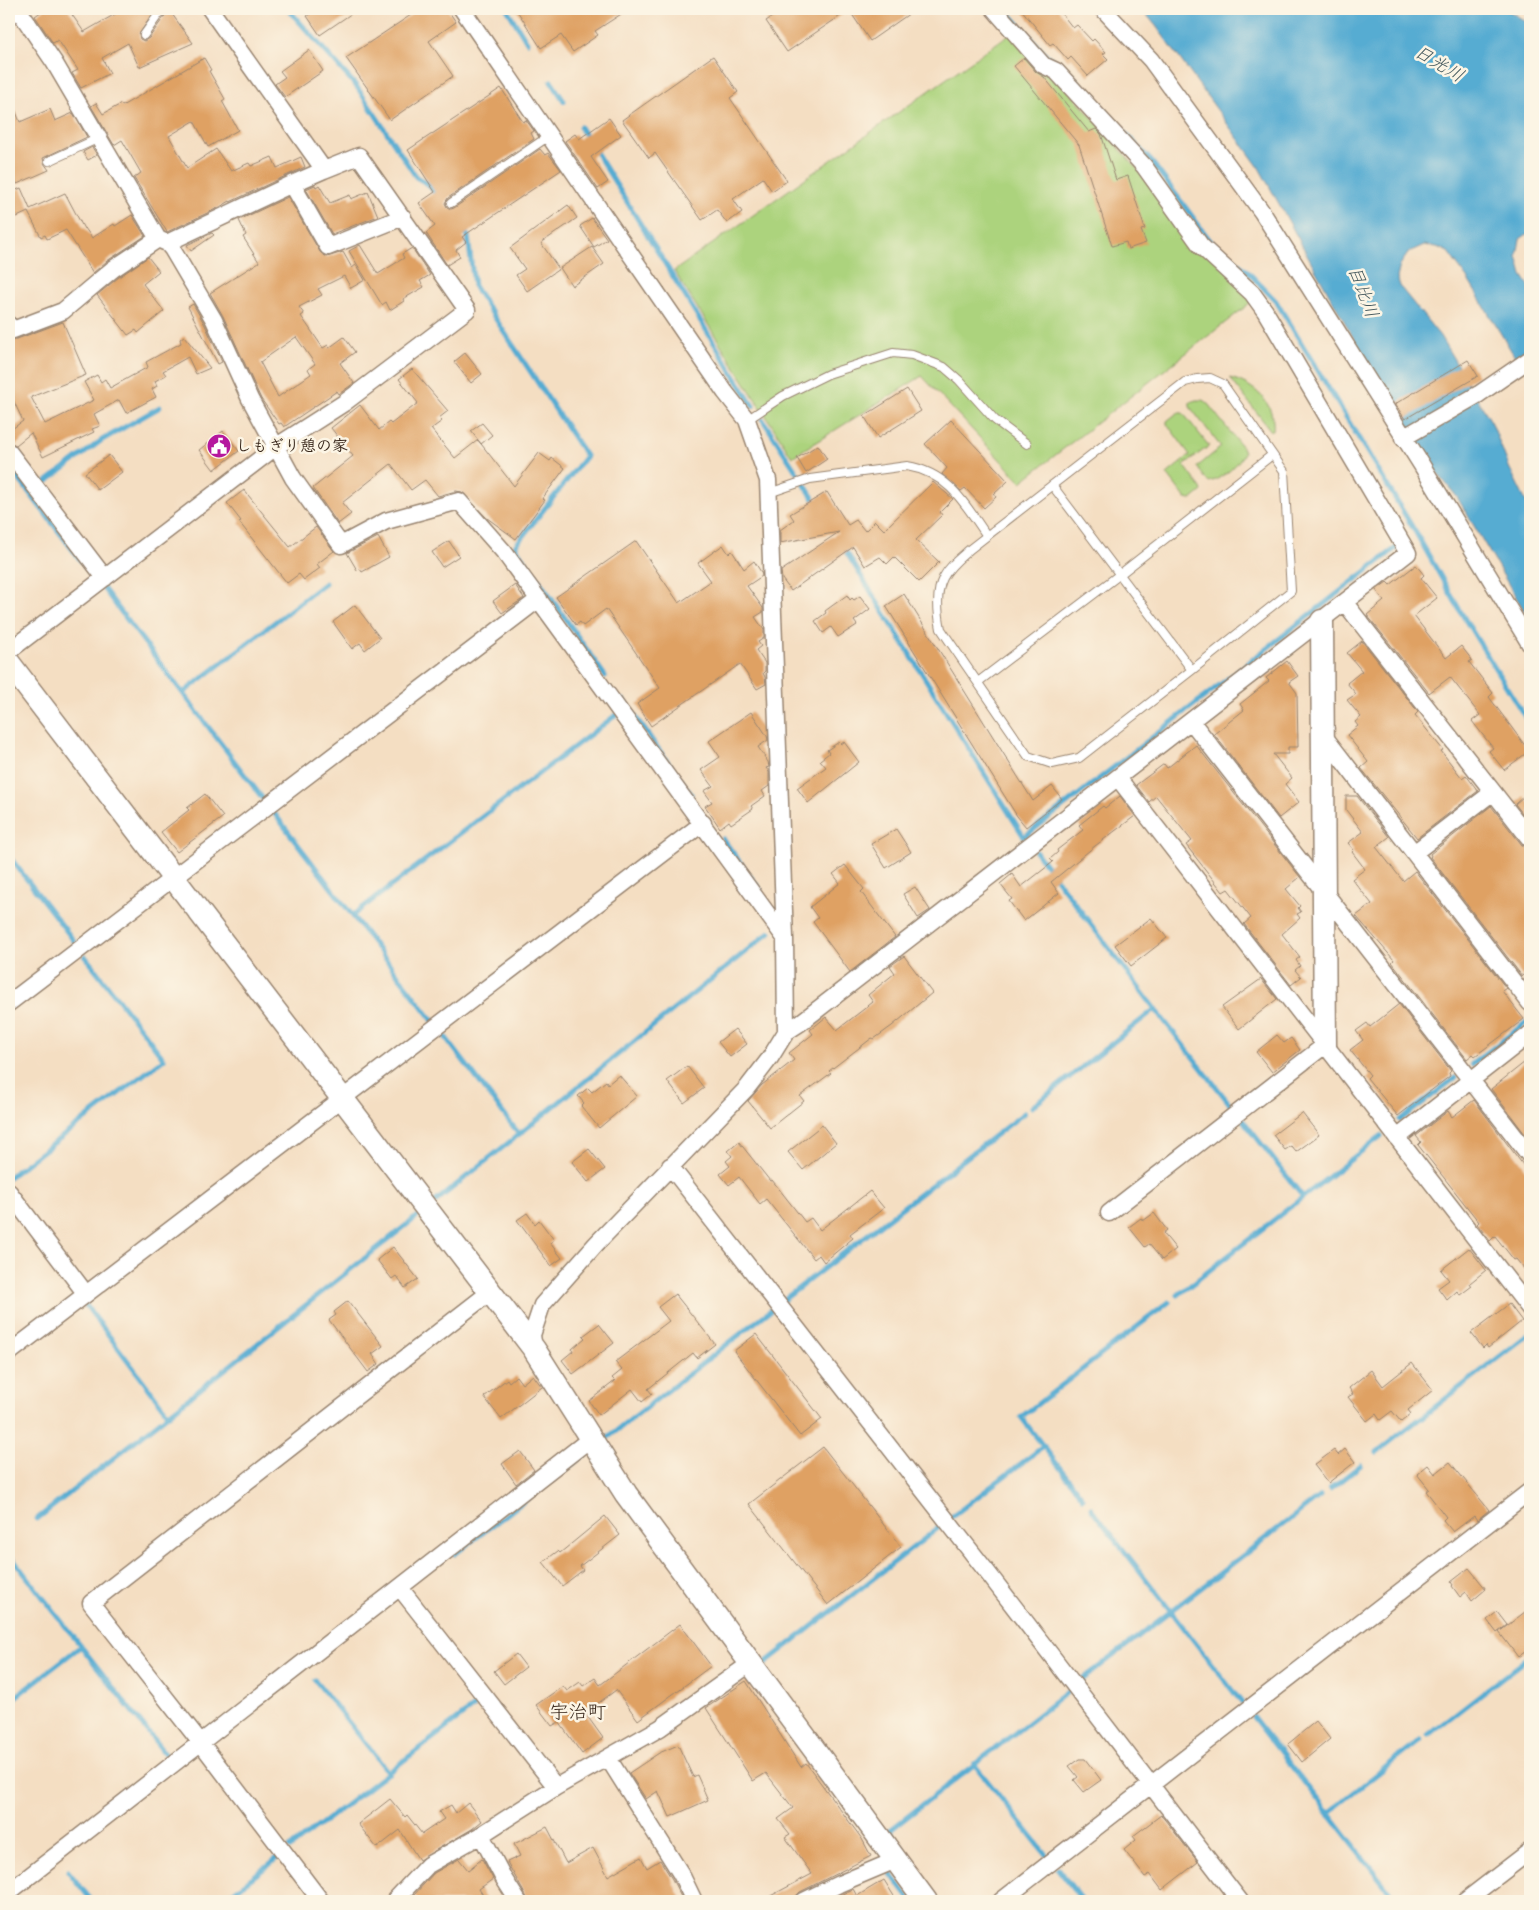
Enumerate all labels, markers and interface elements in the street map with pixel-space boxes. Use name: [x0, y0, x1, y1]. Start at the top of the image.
water label: 日光川: [1410, 40, 1468, 88]
water label: 目比川: [1343, 263, 1383, 321]
public building icon: しもぎり憩の家: [206, 433, 232, 459]
place label: しもぎり憩の家: [236, 436, 348, 456]
district label: 宇治町: [549, 1700, 607, 1724]

